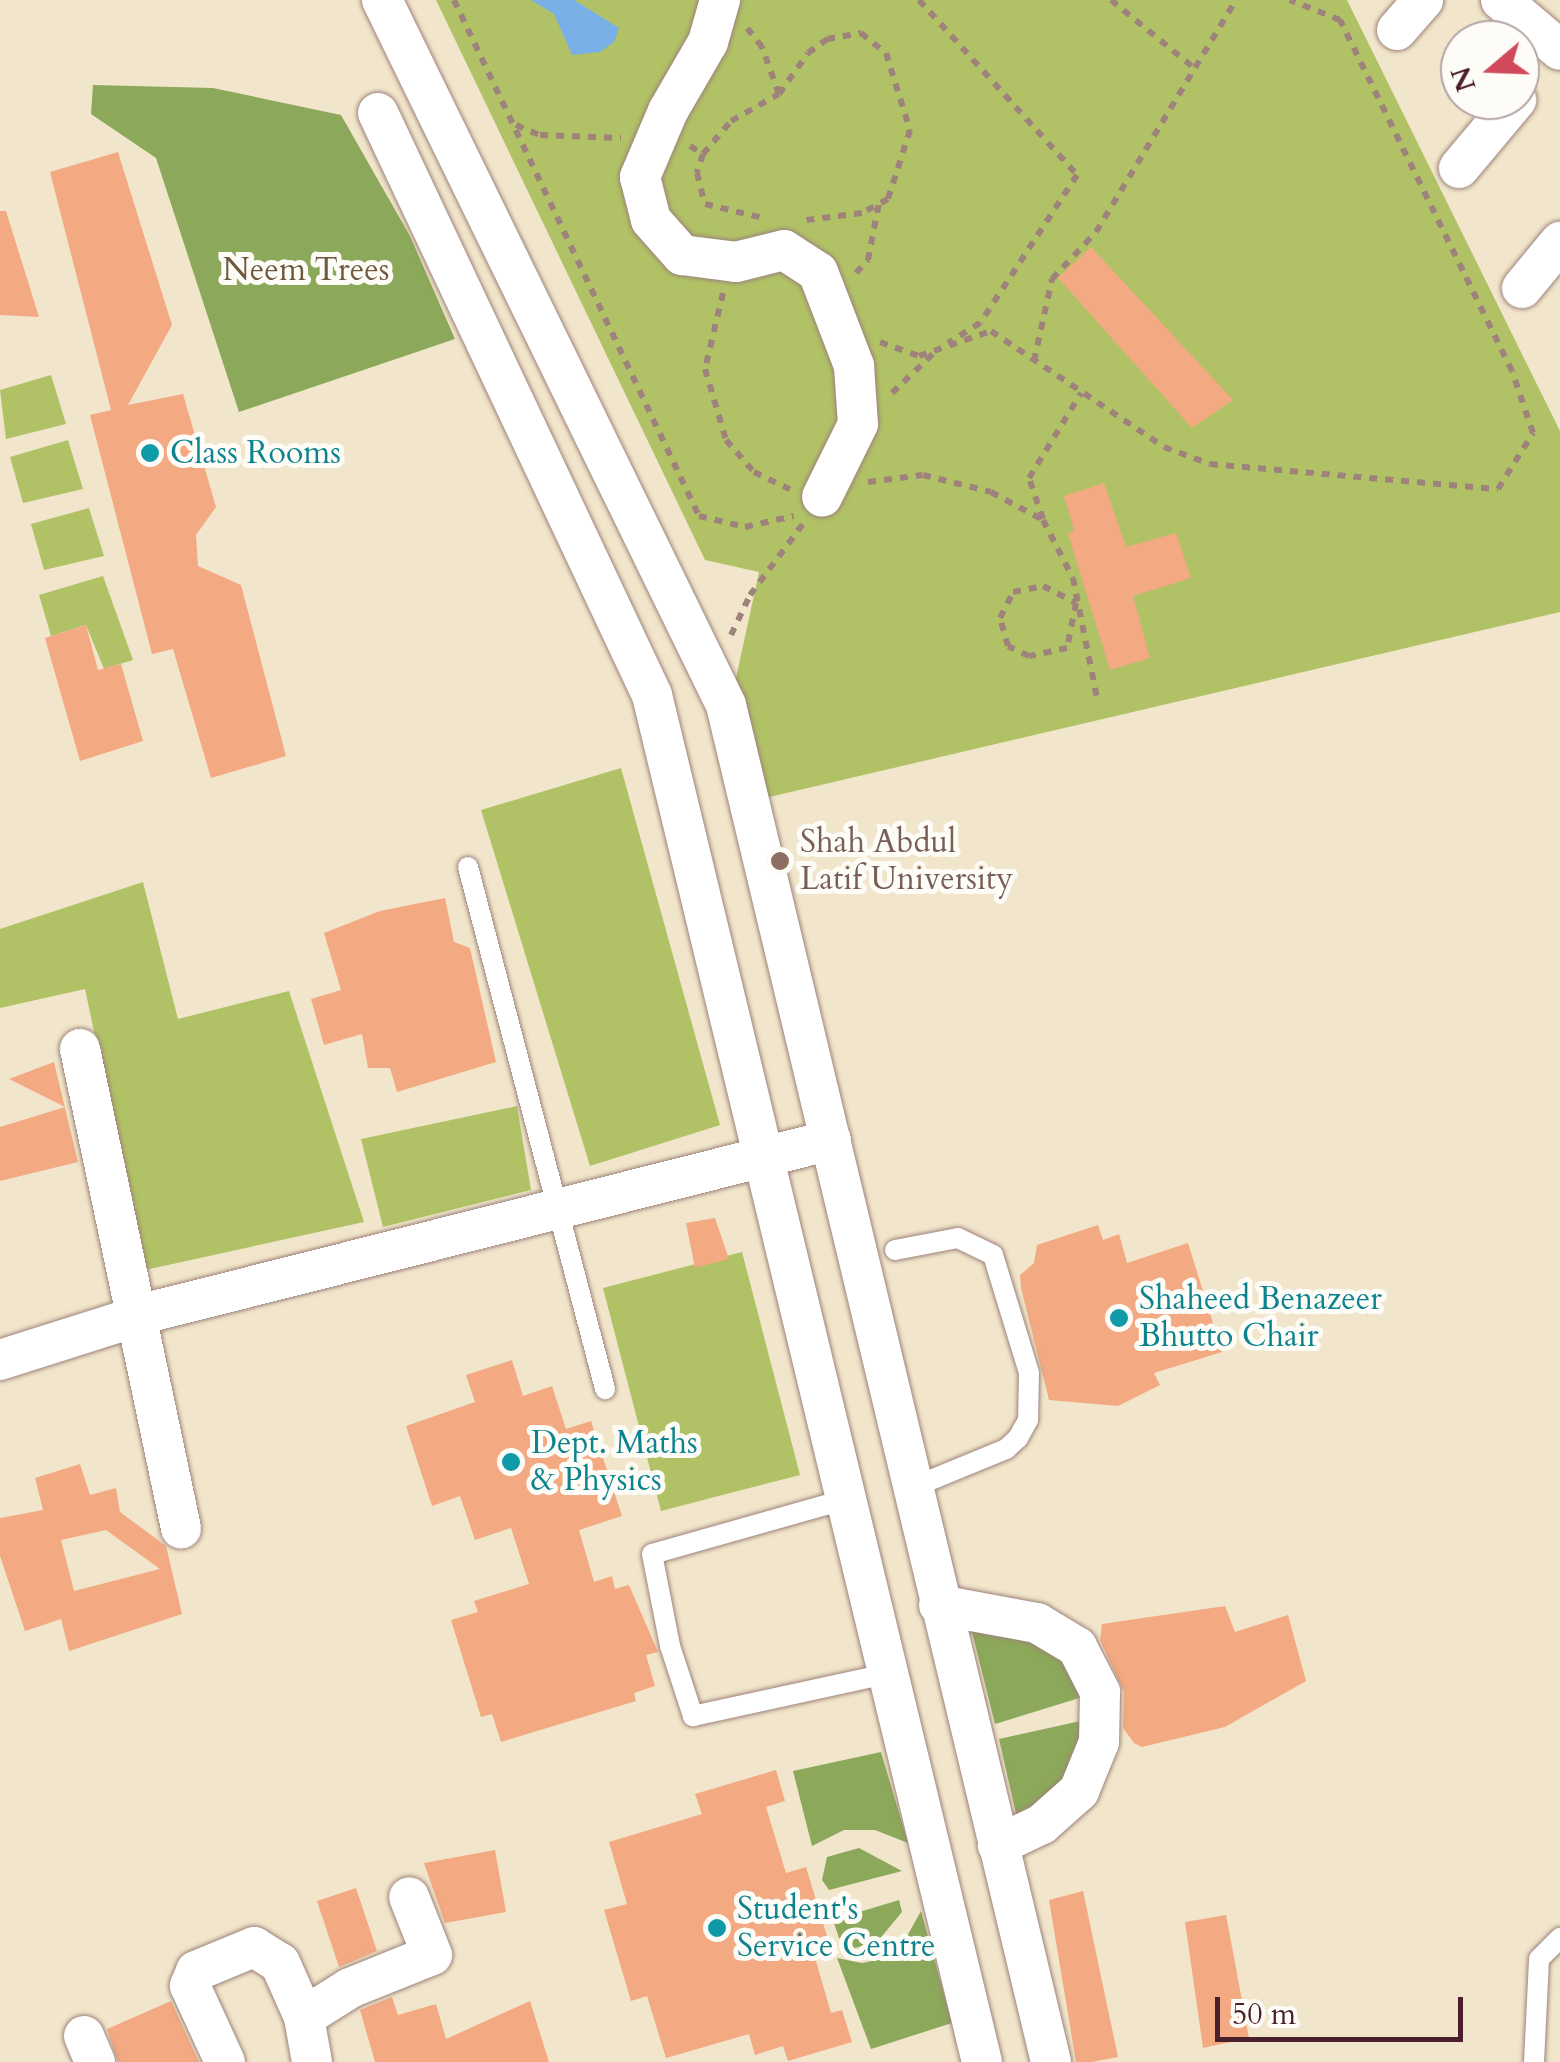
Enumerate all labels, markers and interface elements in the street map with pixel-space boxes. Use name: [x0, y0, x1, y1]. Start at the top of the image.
north arrow: [1440, 20, 1540, 120]
text: N: [1442, 61, 1485, 97]
park label: Neem Trees: [223, 251, 389, 289]
place label: Class Rooms: [170, 434, 341, 472]
marker: Class Rooms: [139, 442, 161, 464]
place label: Shah Abdul Latif University: [800, 824, 1013, 899]
marker: Shah Abdul Latif University: [769, 850, 791, 872]
place label: Shaheed Benazeer Bhutto Chair: [1139, 1281, 1382, 1356]
marker: Shaheed Benazeer Bhutto Chair: [1108, 1307, 1130, 1329]
place label: Dept. Maths & Physics: [531, 1425, 698, 1500]
marker: Dept. Maths & Physics: [500, 1451, 522, 1473]
place label: Student's Service Centre: [737, 1891, 936, 1966]
marker: Student's Service Centre: [706, 1917, 728, 1939]
scale bar: [1220, 1977, 1468, 2039]
text: 50 m: [1232, 1994, 1296, 2035]

